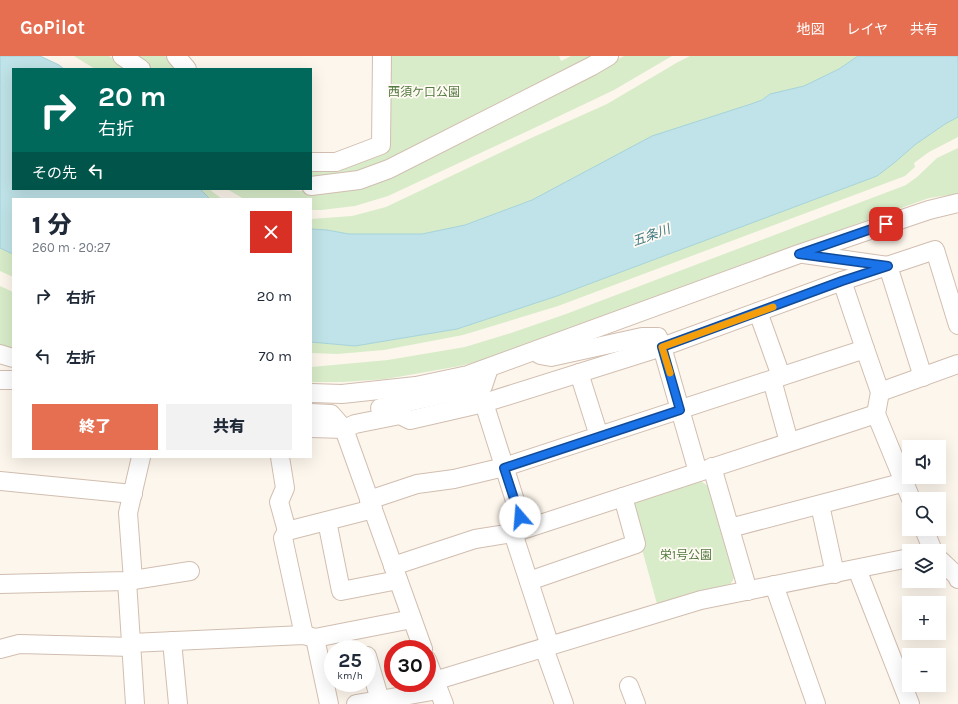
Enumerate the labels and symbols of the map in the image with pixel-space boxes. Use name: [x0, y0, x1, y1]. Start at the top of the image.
park label: 西須ケ口公園: [388, 85, 460, 99]
pin: [869, 207, 903, 241]
water label: 五条川: [630, 221, 674, 249]
position arrow: [499, 496, 541, 538]
park label: 栄1号公園: [660, 548, 712, 562]
speed limit sign: 30: [384, 640, 436, 692]

